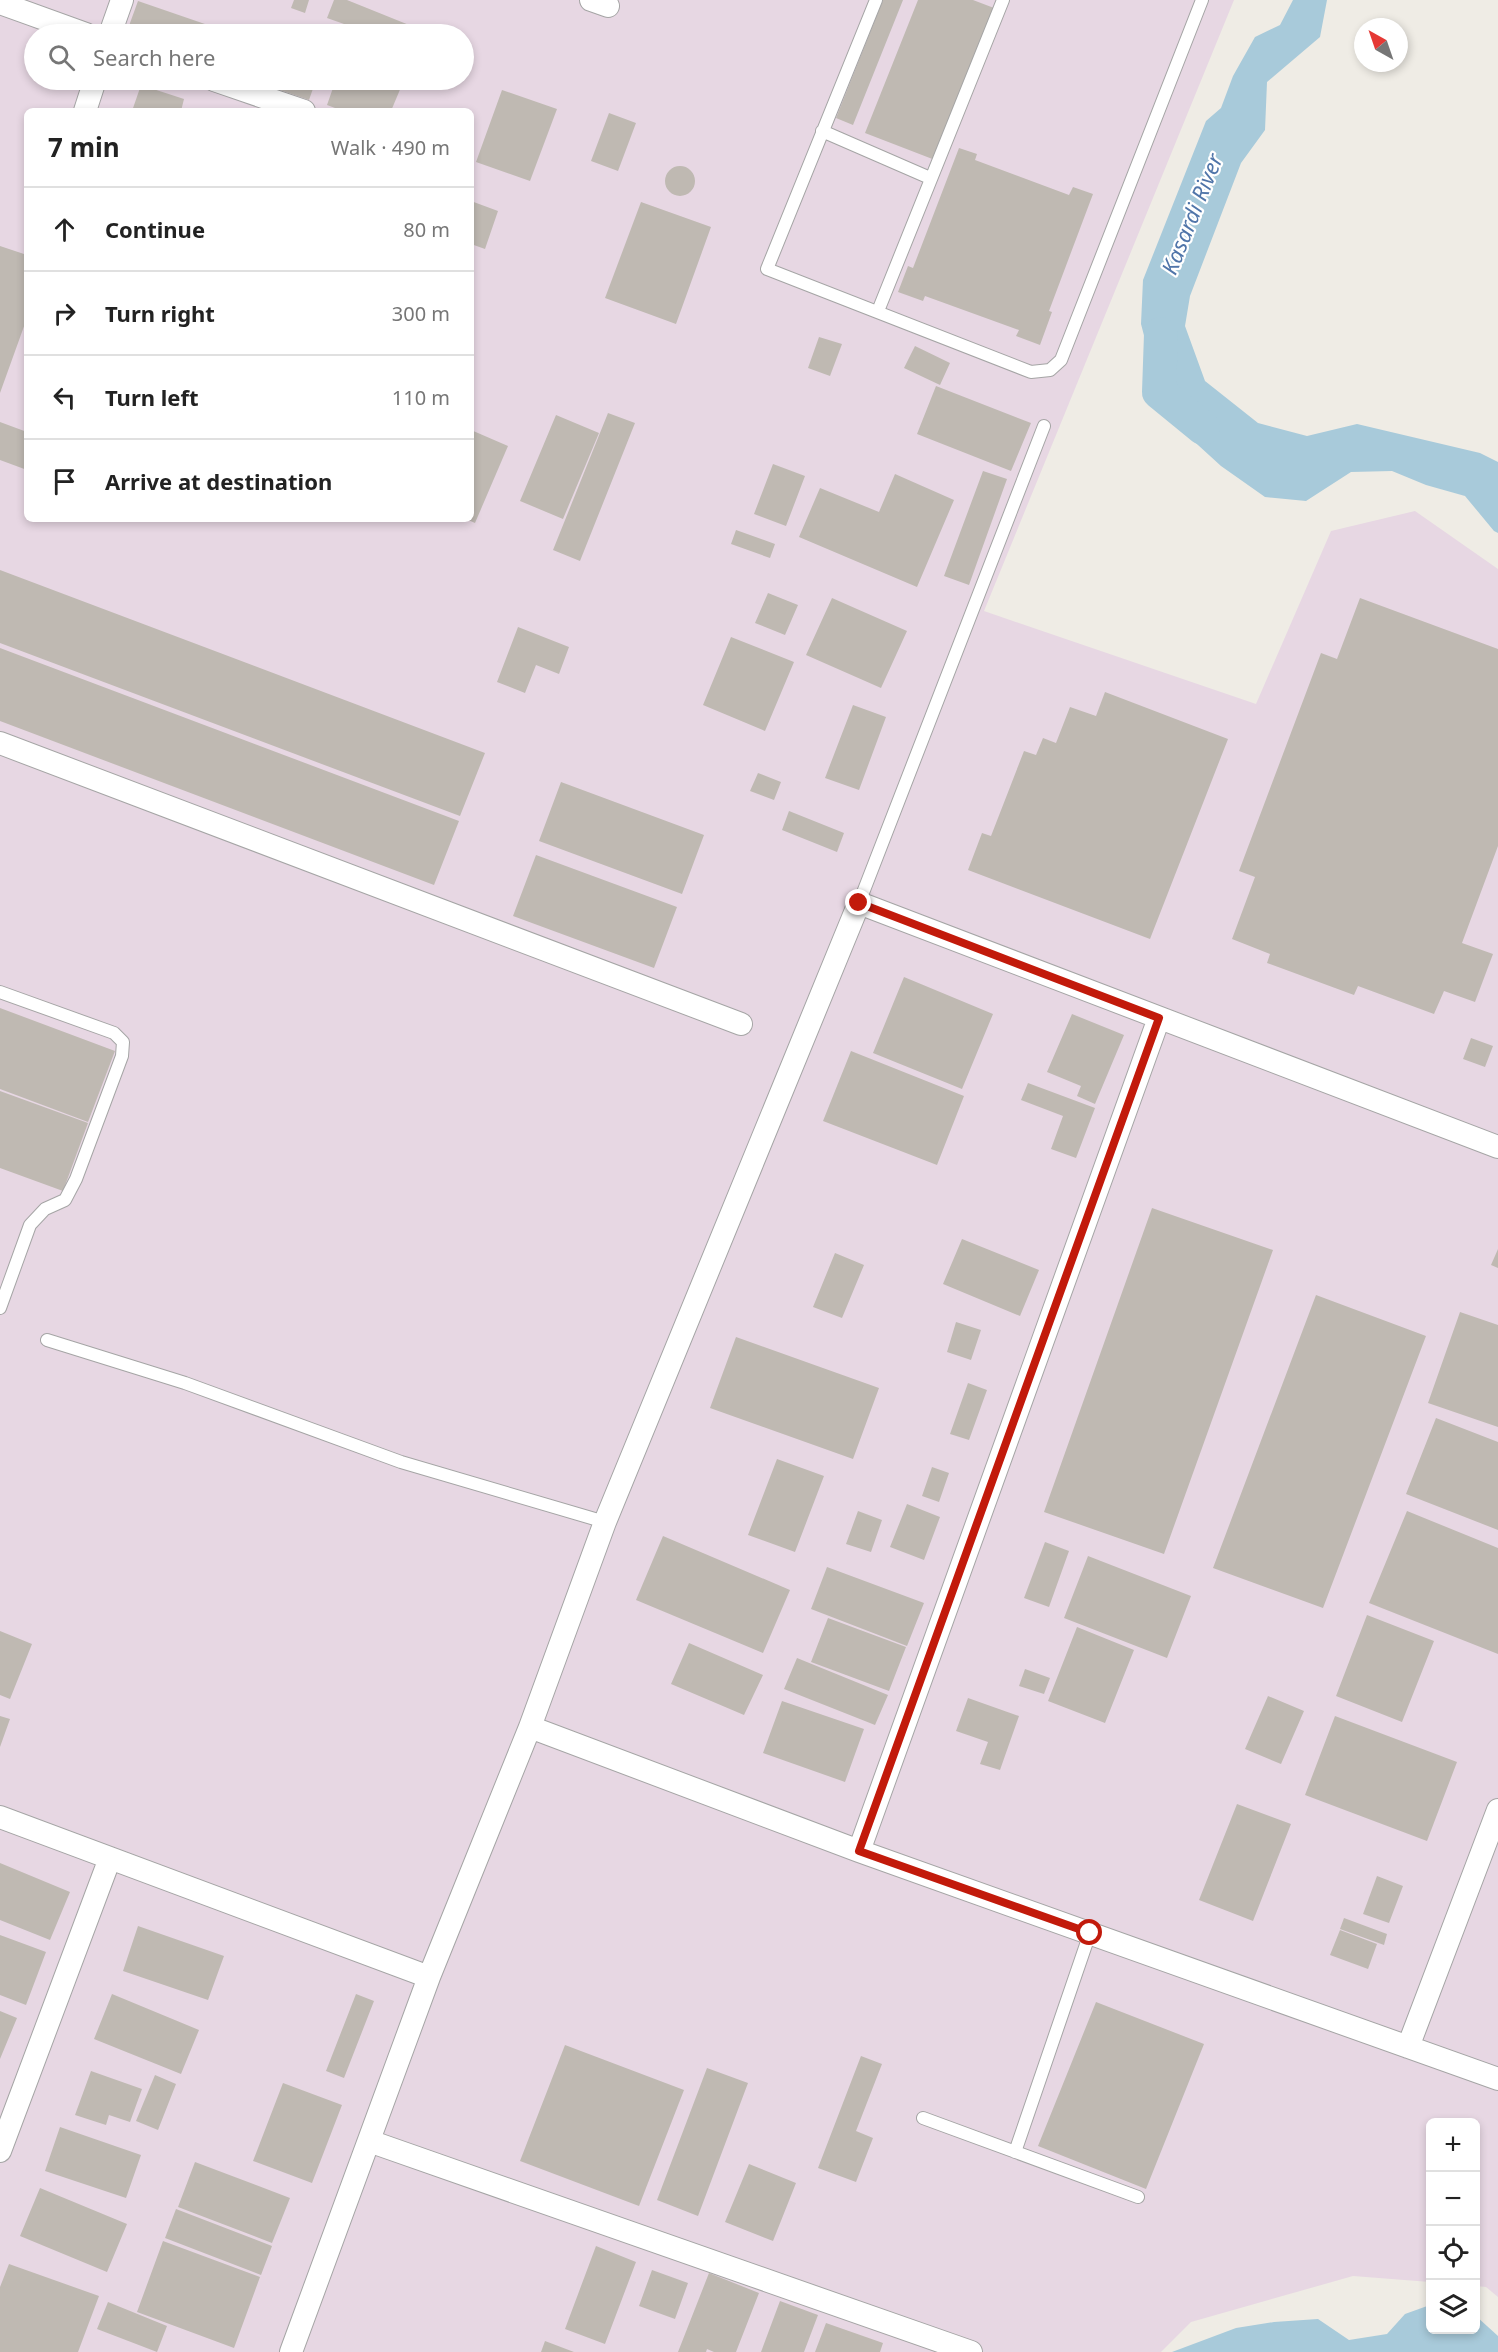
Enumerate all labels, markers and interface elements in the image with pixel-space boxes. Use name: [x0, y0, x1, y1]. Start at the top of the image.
north arrow: [1354, 18, 1408, 72]
search box: [24, 24, 474, 90]
icon: search: [45, 41, 78, 74]
text: Search here: [93, 42, 215, 72]
text: 7 min: [48, 129, 120, 165]
text: Walk · 490 m: [331, 134, 450, 161]
water label: Kasardi River: [1153, 148, 1229, 278]
icon: ahead: [48, 213, 81, 246]
text: Continue: [105, 214, 205, 244]
text: 80 m: [403, 216, 450, 243]
icon: right: [48, 297, 81, 330]
text: Turn right: [105, 298, 215, 328]
text: 300 m: [392, 300, 450, 327]
icon: left: [48, 381, 81, 414]
text: Turn left: [105, 382, 199, 412]
text: 110 m: [392, 384, 450, 411]
icon: arrive: [48, 465, 81, 498]
text: Arrive at destination: [105, 466, 332, 496]
route end: [845, 889, 871, 915]
route start: [1076, 1919, 1102, 1945]
map controls: [1426, 2118, 1480, 2334]
button: +: [1426, 2118, 1480, 2172]
button: −: [1426, 2172, 1480, 2226]
button: locate: [1426, 2226, 1480, 2280]
button: layers: [1426, 2280, 1480, 2334]

